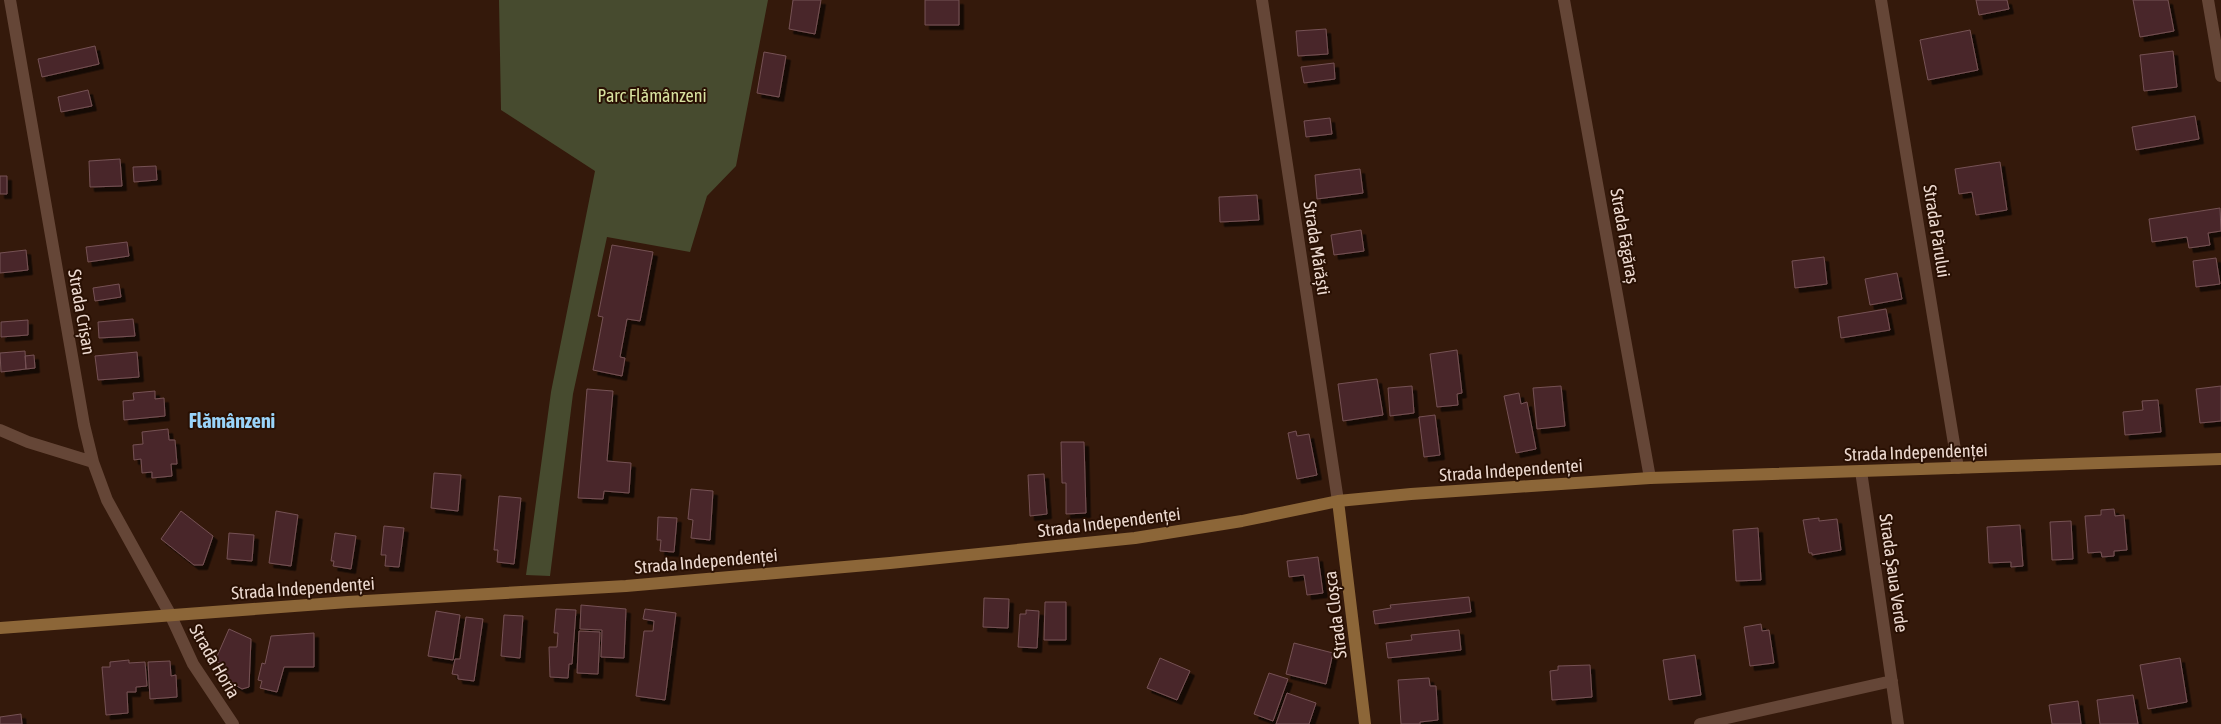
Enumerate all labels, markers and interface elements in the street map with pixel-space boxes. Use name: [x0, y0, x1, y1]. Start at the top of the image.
park label: Parc Flămânzeni: [597, 85, 707, 106]
street label: Strada Părului: [1919, 183, 1955, 279]
street label: Strada Făgăraș: [1606, 187, 1644, 285]
street label: Strada Mărăști: [1299, 200, 1335, 296]
street label: Strada Crișan: [64, 268, 100, 356]
district label: Flămânzeni: [189, 409, 275, 432]
street label: Strada Independenței: [1844, 439, 1988, 465]
street label: Strada Independenței: [1439, 455, 1583, 485]
street label: Strada Independenței: [1036, 503, 1182, 541]
street label: Strada Șaua Verde: [1875, 512, 1913, 634]
street label: Strada Independenței: [634, 544, 778, 578]
street label: Strada Cloșca: [1319, 570, 1351, 660]
street label: Strada Independenței: [231, 573, 375, 603]
street label: Strada Horia: [185, 620, 245, 702]

